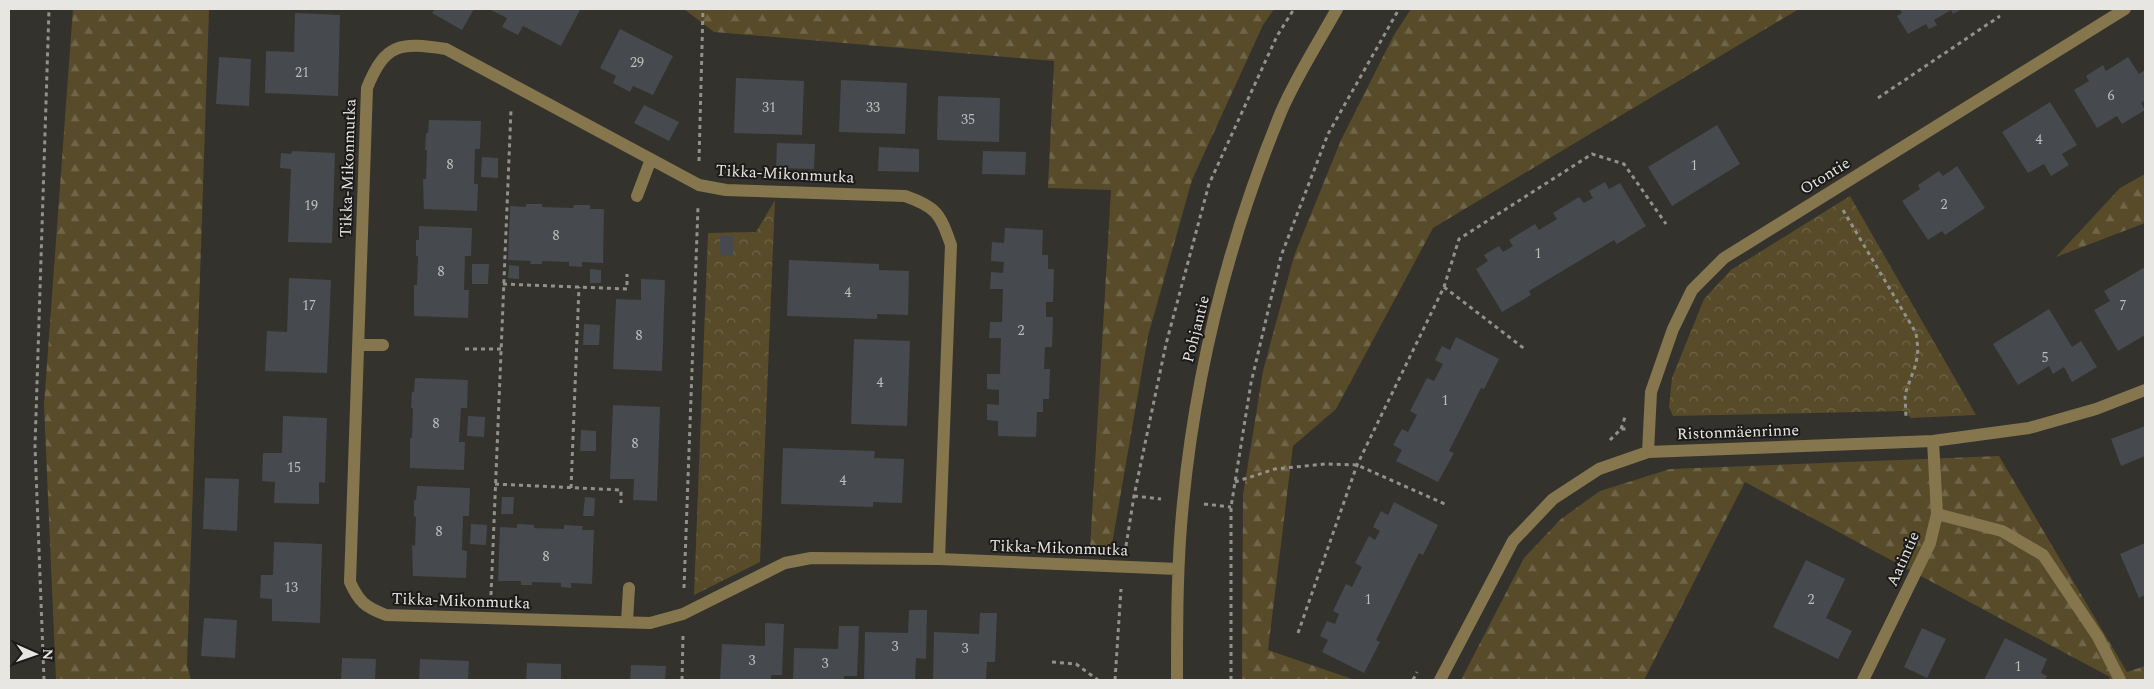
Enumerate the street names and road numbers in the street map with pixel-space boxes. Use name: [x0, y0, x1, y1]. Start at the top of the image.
street label: Tikka-Mikonmutka: [334, 98, 362, 238]
street label: Otontie: [1795, 151, 1855, 201]
street label: Tikka-Mikonmutka: [715, 158, 855, 190]
street label: Pohjantie: [1176, 293, 1216, 365]
street label: Ristonmäenrinne: [1676, 418, 1800, 446]
street label: Aatintie: [1880, 528, 1926, 590]
street label: Tikka-Mikonmutka: [989, 534, 1129, 562]
street label: Tikka-Mikonmutka: [391, 587, 531, 615]

